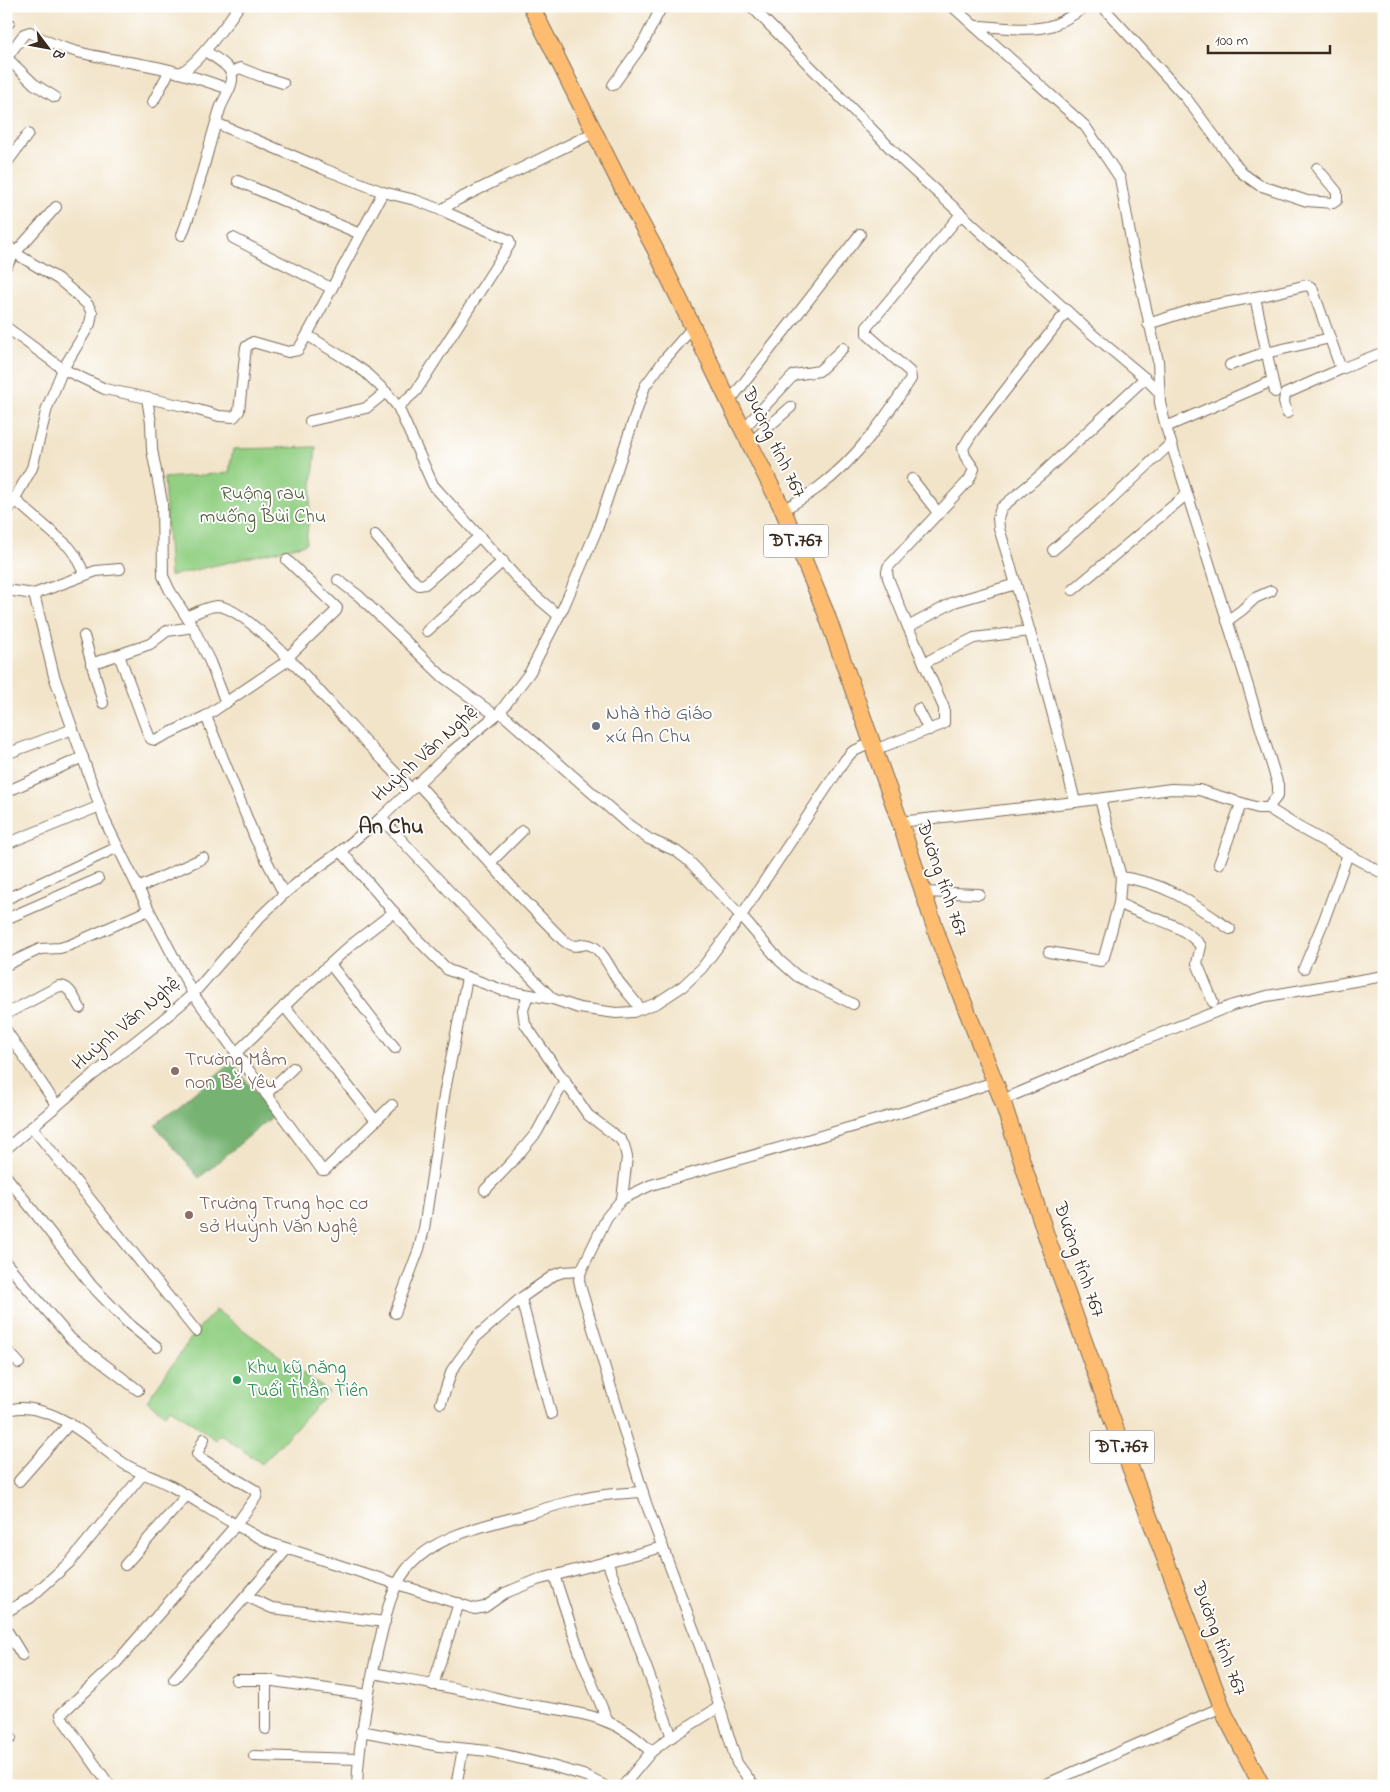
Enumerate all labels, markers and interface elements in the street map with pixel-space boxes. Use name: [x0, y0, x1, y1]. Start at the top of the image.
north arrow: [22, 22, 72, 72]
scale bar: [1208, 22, 1330, 54]
text: 100 m: [1215, 30, 1248, 52]
text: B: [46, 44, 70, 64]
street label: Đường tỉnh 767: [732, 382, 812, 504]
park label: Ruộng rau muống Bùi Chu: [200, 480, 326, 533]
road number: ĐT.767: [764, 524, 828, 558]
street label: Huỳnh Văn Nghệ: [366, 698, 486, 810]
place label: Nhà thờ Giáo xứ An Chu: [605, 700, 712, 752]
marker: Nhà thờ Giáo xứ An Chu: [590, 720, 602, 732]
district label: An Chu: [359, 812, 424, 844]
street label: Đường tỉnh 767: [906, 816, 974, 941]
street label: Huỳnh Văn Nghệ: [66, 970, 188, 1079]
place label: Trường Mầm non Bé Yêu: [185, 1046, 287, 1098]
marker: Trường Mầm non Bé Yêu: [169, 1065, 181, 1077]
place label: Trường Trung học cơ sở Huỳnh Văn Nghệ: [199, 1190, 368, 1243]
street label: Đường tỉnh 767: [1043, 1197, 1111, 1322]
marker: Trường Trung học cơ sở Huỳnh Văn Nghệ: [183, 1209, 195, 1221]
place label: Khu kỹ năng Tuổi Thần Tiên: [247, 1354, 368, 1406]
marker: Khu kỹ năng Tuổi Thần Tiên: [231, 1374, 243, 1386]
road number: ĐT.767: [1090, 1430, 1154, 1464]
street label: Đường tỉnh 767: [1182, 1577, 1253, 1701]

